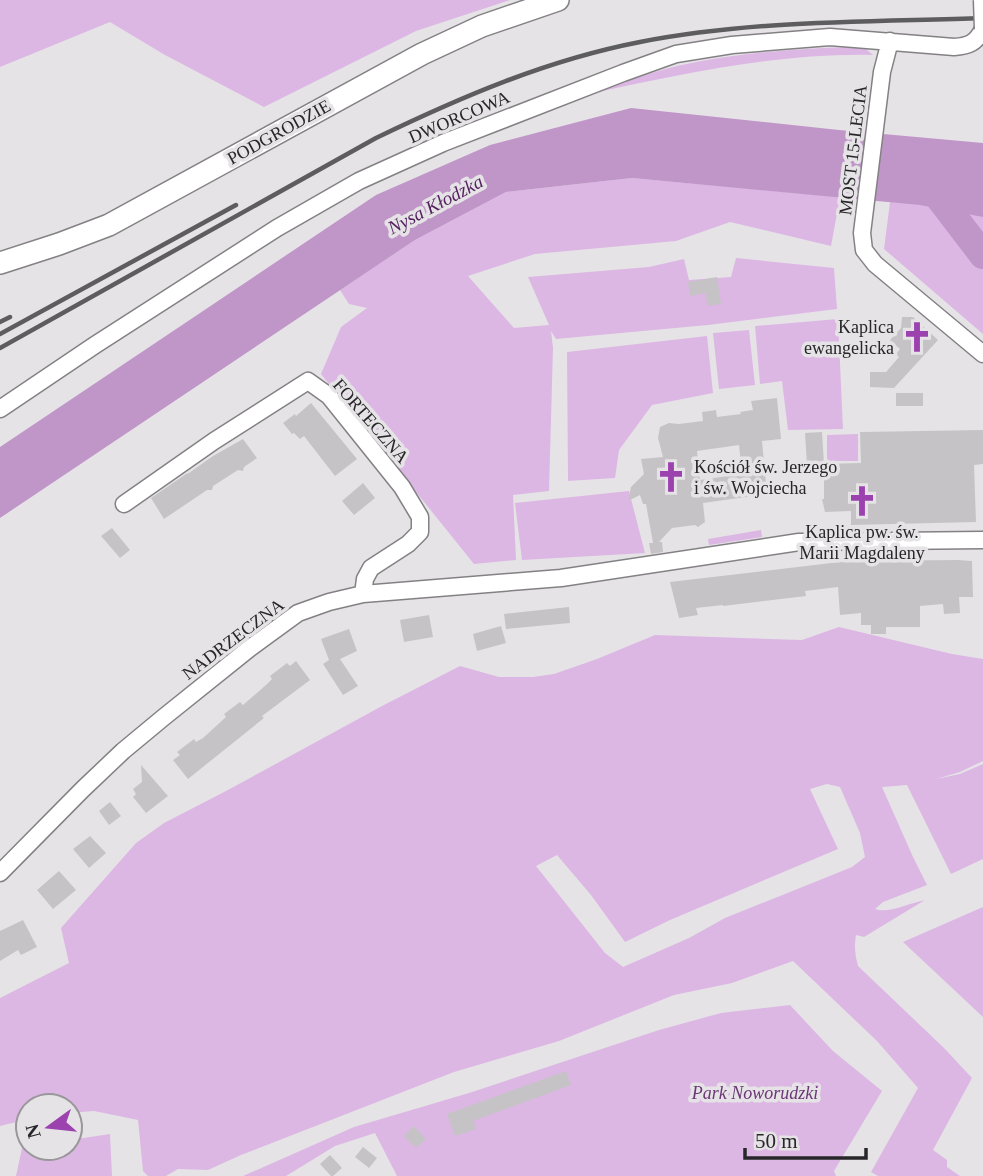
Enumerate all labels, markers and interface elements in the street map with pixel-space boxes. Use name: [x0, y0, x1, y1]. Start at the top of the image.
street label: MOST 15-LECIA: [835, 84, 871, 216]
street label: DWORCOWA: [405, 87, 513, 147]
street label: PODGRODZIE: [224, 95, 334, 169]
water label: Nysa Kłodzka: [383, 171, 487, 239]
place label: Kaplica ewangelicka: [804, 317, 894, 358]
church icon: Kaplica ewangelicka: [900, 320, 934, 354]
street label: FORTECZNA: [329, 375, 413, 467]
place label: Kościół św. Jerzego i św. Wojciecha: [694, 457, 837, 498]
church icon: Kościół św. Jerzego i św. Wojciecha: [654, 460, 688, 494]
church icon: Kaplica pw. św. Marii Magdaleny: [845, 484, 879, 518]
place label: Kaplica pw. św. Marii Magdaleny: [799, 522, 925, 563]
street label: NADRZECZNA: [178, 594, 288, 684]
park label: Park Noworudzki: [691, 1083, 818, 1103]
north arrow: [14, 1092, 84, 1162]
scale bar: [745, 1116, 866, 1160]
text: N: [21, 1122, 45, 1141]
text: 50 m: [755, 1129, 798, 1153]

